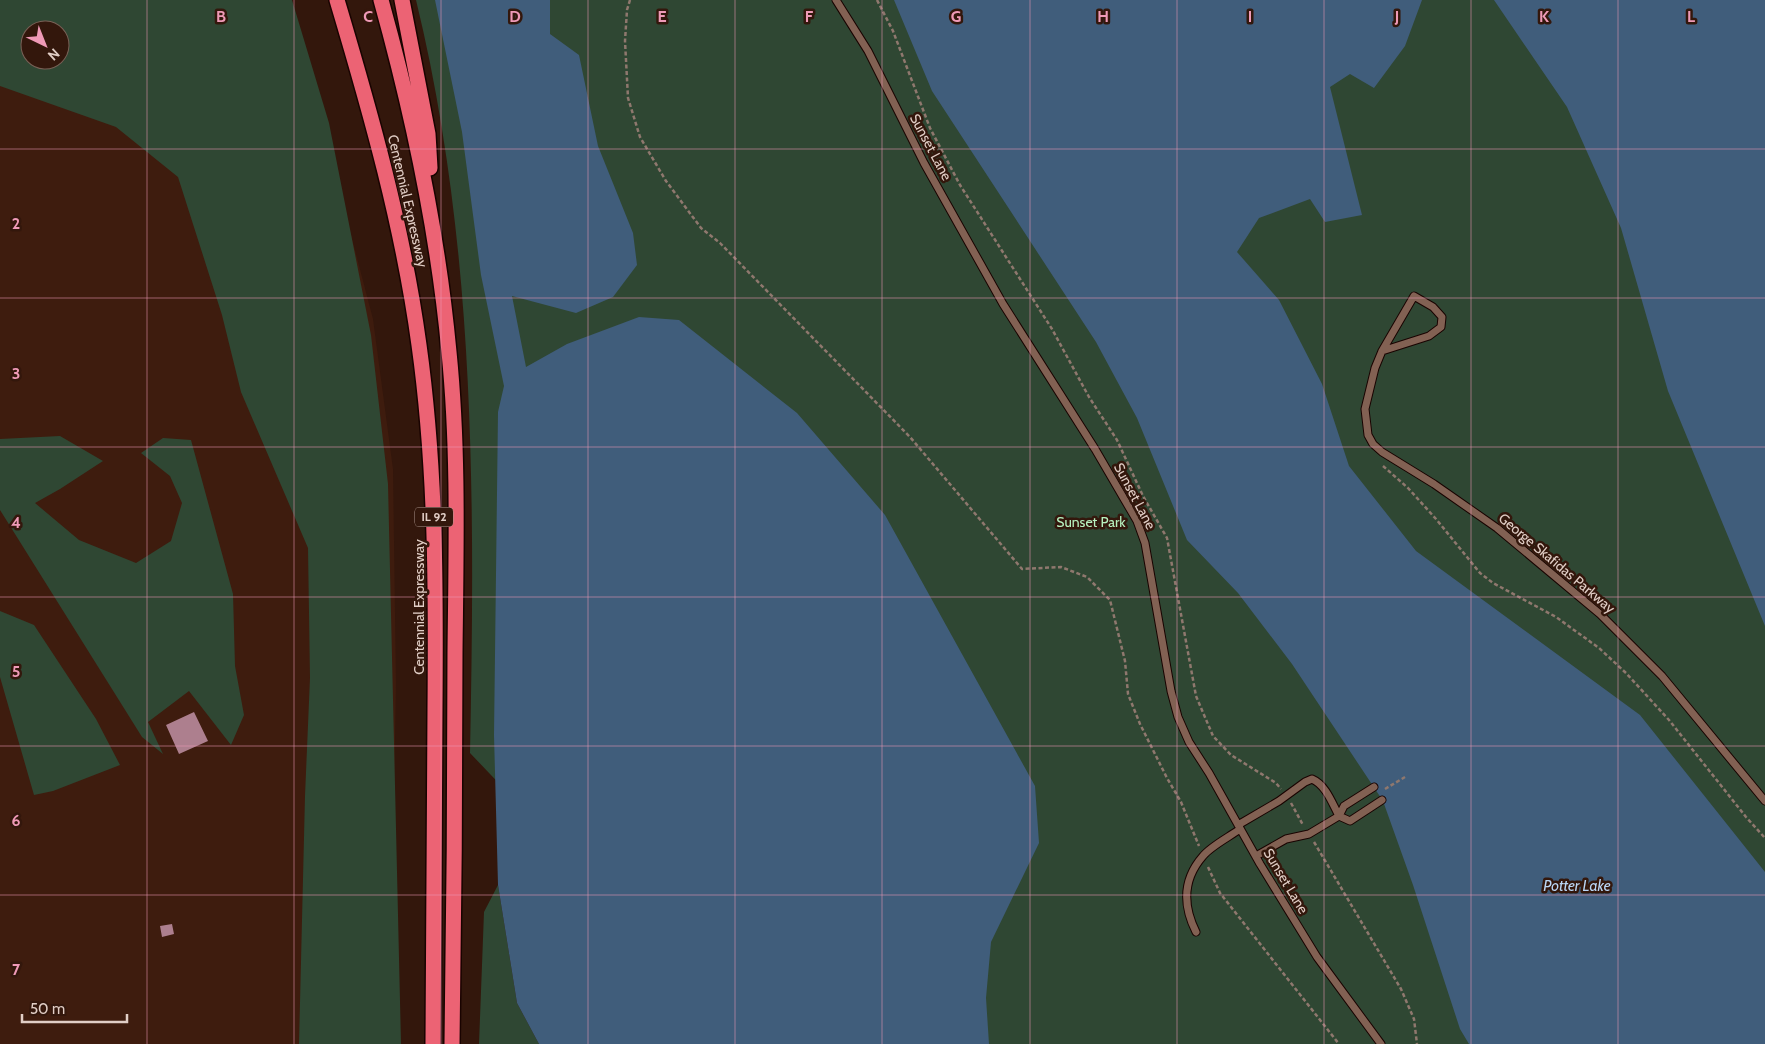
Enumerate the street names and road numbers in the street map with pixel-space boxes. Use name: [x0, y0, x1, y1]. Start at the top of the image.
street label: Sunset Lane: [906, 111, 956, 183]
street label: Centennial Expressway: [384, 133, 432, 269]
street label: Sunset Lane: [1110, 460, 1160, 532]
road number: IL 92: [415, 508, 453, 526]
street label: George Skafidas Parkway: [1495, 509, 1619, 617]
street label: Centennial Expressway: [410, 539, 428, 675]
street label: Sunset Lane: [1260, 845, 1312, 917]

